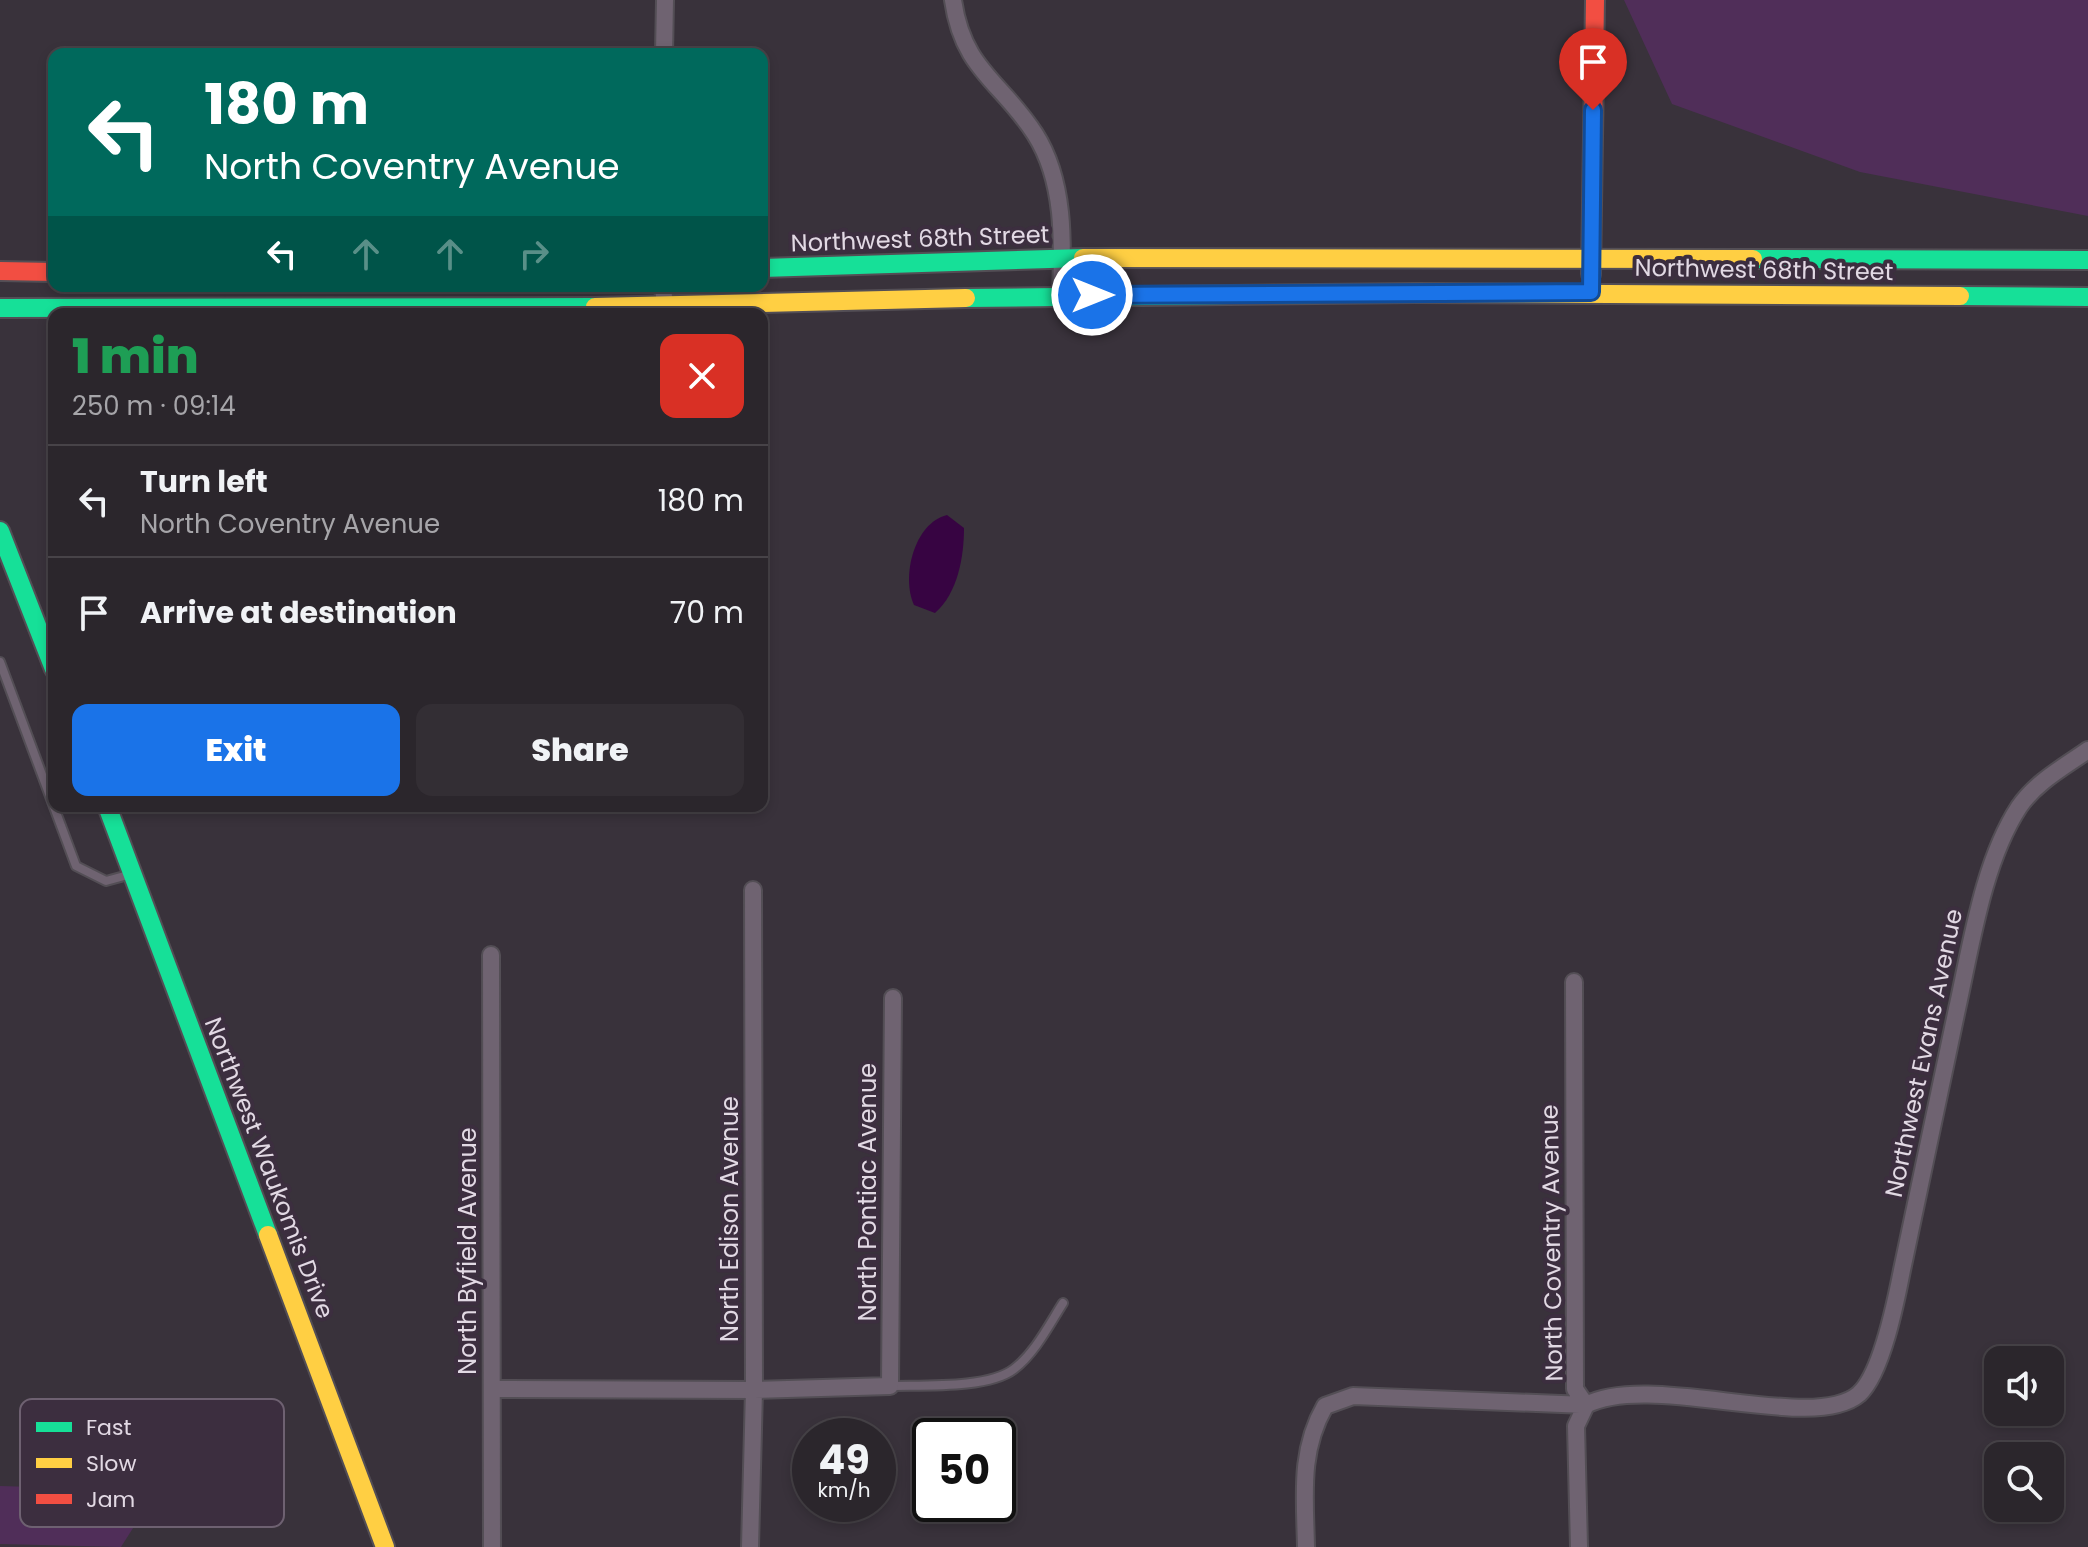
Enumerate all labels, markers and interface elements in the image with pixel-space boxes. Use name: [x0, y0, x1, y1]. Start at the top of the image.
pin: [1559, 28, 1627, 110]
icon: arrive: [1571, 40, 1615, 84]
text: 180 m: [204, 65, 369, 144]
icon: left: [72, 80, 176, 184]
text: North Coventry Avenue: [204, 141, 620, 192]
street label: Northwest 68th Street: [790, 217, 1050, 260]
icon: left: [260, 232, 304, 276]
icon: ahead: [344, 232, 388, 276]
icon: ahead: [428, 232, 472, 276]
icon: right: [512, 232, 556, 276]
street label: Northwest 68th Street: [1634, 251, 1894, 288]
position arrow: [1050, 253, 1134, 337]
text: 1 min: [72, 323, 199, 390]
button: close: [660, 334, 744, 418]
text: 250 m · 09:14: [72, 388, 236, 424]
text: Turn left: [140, 460, 268, 503]
icon: left: [72, 479, 116, 523]
text: 180 m: [658, 479, 744, 522]
text: North Coventry Avenue: [140, 506, 440, 542]
icon: arrive: [72, 591, 116, 635]
text: Arrive at destination: [140, 591, 457, 634]
text: 70 m: [670, 591, 744, 634]
button: Exit: [72, 704, 400, 796]
button: Share: [416, 704, 744, 796]
street label: Northwest Evans Avenue: [1877, 906, 1970, 1200]
street label: Northwest Waukomis Drive: [197, 1013, 342, 1323]
street label: North Pontiac Avenue: [851, 1063, 884, 1321]
street label: North Edison Avenue: [713, 1096, 746, 1342]
street label: North Coventry Avenue: [1533, 1104, 1570, 1382]
street label: North Byfield Avenue: [451, 1127, 484, 1375]
map controls: [1984, 1346, 2064, 1522]
button: sound: [1984, 1346, 2064, 1426]
legend: [20, 1399, 284, 1527]
text: Fast: [86, 1412, 131, 1443]
speed limit sign: 50: [912, 1418, 1016, 1522]
text: 49: [818, 1432, 870, 1488]
button: search: [1984, 1442, 2064, 1522]
text: Slow: [86, 1448, 136, 1479]
text: km/h: [817, 1476, 871, 1504]
text: Jam: [86, 1484, 135, 1515]

